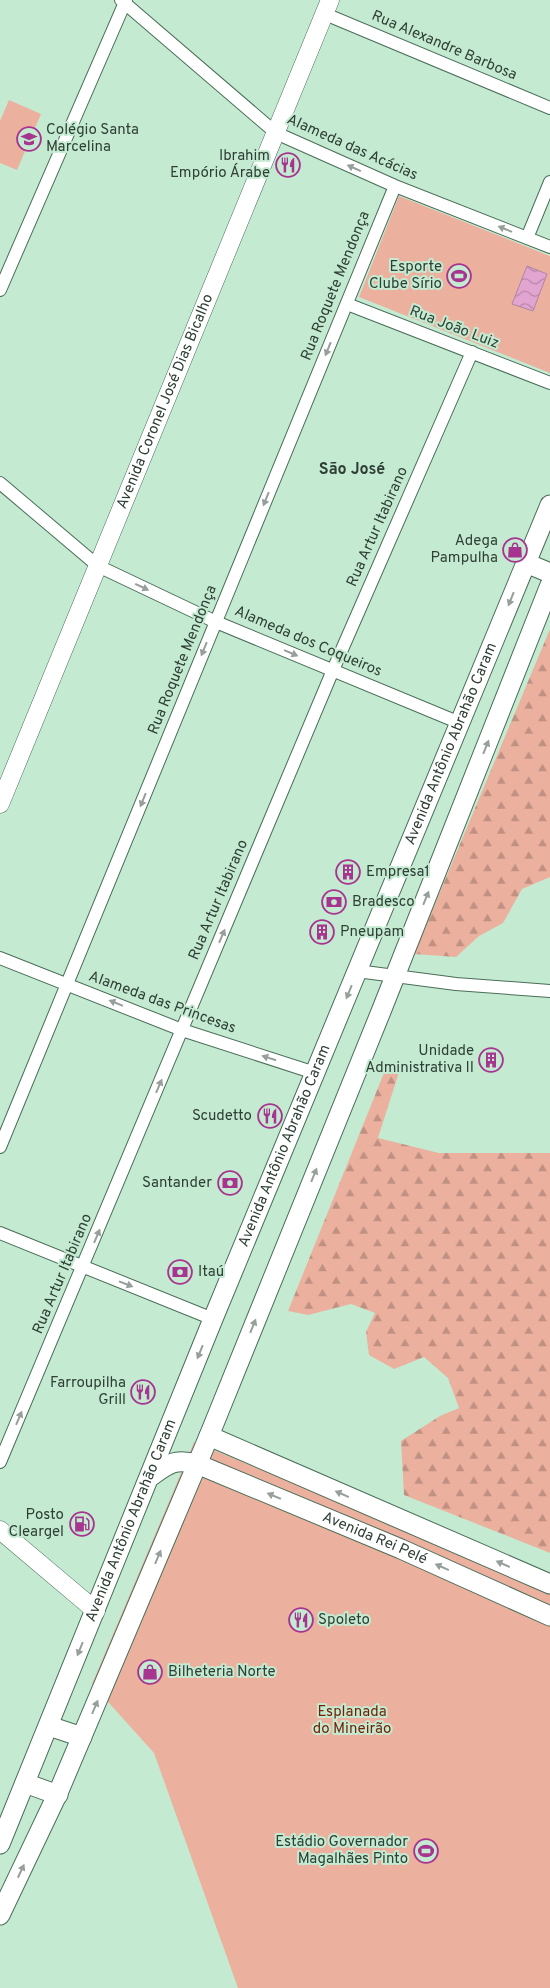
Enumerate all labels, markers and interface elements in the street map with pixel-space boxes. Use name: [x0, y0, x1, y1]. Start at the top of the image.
street label: Rua Alexandre Barbosa: [369, 7, 519, 85]
street label: Alameda das Acácias: [284, 111, 420, 185]
place label: Colégio Santa Marcelina: [46, 121, 139, 157]
school or university icon: Colégio Santa Marcelina: [16, 126, 42, 152]
place label: Ibrahim Empório Árabe: [170, 147, 270, 183]
restaurant icon: Ibrahim Empório Árabe: [275, 152, 301, 178]
one-way arrow: [347, 163, 361, 171]
street label: Rua Roquete Mendonça: [297, 209, 375, 363]
one-way arrow: [497, 225, 512, 232]
place label: Esporte Clube Sírio: [369, 258, 442, 294]
sports icon: Esporte Clube Sírio: [446, 263, 472, 289]
street label: Avenida Coronel José Dias Bicalho: [113, 291, 218, 512]
street label: Rua João Luiz: [407, 302, 501, 354]
one-way arrow: [324, 342, 332, 357]
district label: São José: [319, 460, 385, 480]
street label: Rua Artur Itabirano: [343, 464, 413, 590]
one-way arrow: [262, 492, 270, 506]
place label: Adega Pampulha: [431, 532, 498, 568]
shop icon: Adega Pampulha: [502, 537, 528, 563]
one-way arrow: [135, 583, 149, 591]
street label: Rua Roquete Mendonça: [144, 583, 222, 737]
one-way arrow: [507, 592, 515, 606]
street label: Alameda dos Coqueiros: [231, 602, 385, 682]
street label: Avenida Antônio Abrahão Caram: [401, 640, 501, 848]
one-way arrow: [200, 642, 208, 656]
one-way arrow: [284, 649, 298, 657]
one-way arrow: [482, 739, 490, 754]
one-way arrow: [139, 793, 147, 808]
street label: Rua Artur Itabirano: [185, 837, 253, 963]
building icon: Empresa1: [335, 859, 361, 885]
place label: Empresa1: [366, 863, 430, 882]
bank icon: Bradesco: [321, 889, 347, 915]
one-way arrow: [423, 891, 431, 905]
place label: Bradesco: [352, 893, 415, 912]
building icon: Pneupam: [309, 919, 335, 945]
place label: Pneupam: [340, 923, 404, 942]
one-way arrow: [218, 929, 226, 943]
street label: Alameda das Princesas: [86, 968, 238, 1038]
one-way arrow: [344, 985, 352, 999]
one-way arrow: [109, 999, 123, 1007]
street label: Avenida Antônio Abrahão Caram: [234, 1042, 335, 1250]
place label: Unidade Administrativa II: [365, 1042, 474, 1078]
building icon: Unidade Administrativa II: [478, 1047, 504, 1073]
one-way arrow: [261, 1054, 276, 1061]
one-way arrow: [155, 1078, 163, 1093]
restaurant icon: Scudetto: [257, 1103, 283, 1129]
place label: Scudetto: [192, 1107, 252, 1126]
one-way arrow: [311, 1168, 318, 1183]
bank icon: Santander: [217, 1170, 243, 1196]
place label: Santander: [142, 1174, 212, 1193]
street label: Rua Artur Itabirano: [29, 1211, 97, 1337]
one-way arrow: [93, 1229, 101, 1243]
bank icon: Itaú: [167, 1259, 193, 1285]
place label: Itaú: [198, 1263, 224, 1282]
one-way arrow: [119, 1281, 133, 1289]
one-way arrow: [250, 1319, 258, 1333]
one-way arrow: [196, 1345, 204, 1360]
place label: Farroupilha Grill: [50, 1374, 126, 1410]
restaurant icon: Farroupilha Grill: [130, 1379, 156, 1405]
one-way arrow: [16, 1410, 24, 1425]
street label: Avenida Antônio Abrahão Caram: [82, 1416, 181, 1625]
one-way arrow: [335, 1489, 349, 1497]
one-way arrow: [267, 1491, 281, 1499]
place label: Posto Cleargel: [8, 1506, 64, 1542]
street label: Avenida Rei Pelé: [319, 1508, 430, 1569]
fuel station icon: Posto Cleargel: [69, 1511, 95, 1537]
one-way arrow: [155, 1550, 162, 1565]
one-way arrow: [496, 1559, 510, 1567]
one-way arrow: [435, 1563, 449, 1571]
restaurant icon: Spoleto: [288, 1607, 314, 1633]
place label: Spoleto: [318, 1611, 370, 1630]
one-way arrow: [76, 1642, 84, 1657]
shop icon: Bilheteria Norte: [137, 1659, 163, 1685]
place label: Bilheteria Norte: [168, 1663, 276, 1682]
one-way arrow: [91, 1700, 99, 1714]
park label: Esplanada do Mineirão: [313, 1703, 391, 1739]
place label: Estádio Governador Magalhães Pinto: [275, 1833, 408, 1869]
sports icon: Estádio Governador Magalhães Pinto: [413, 1838, 439, 1864]
one-way arrow: [17, 1864, 25, 1878]

